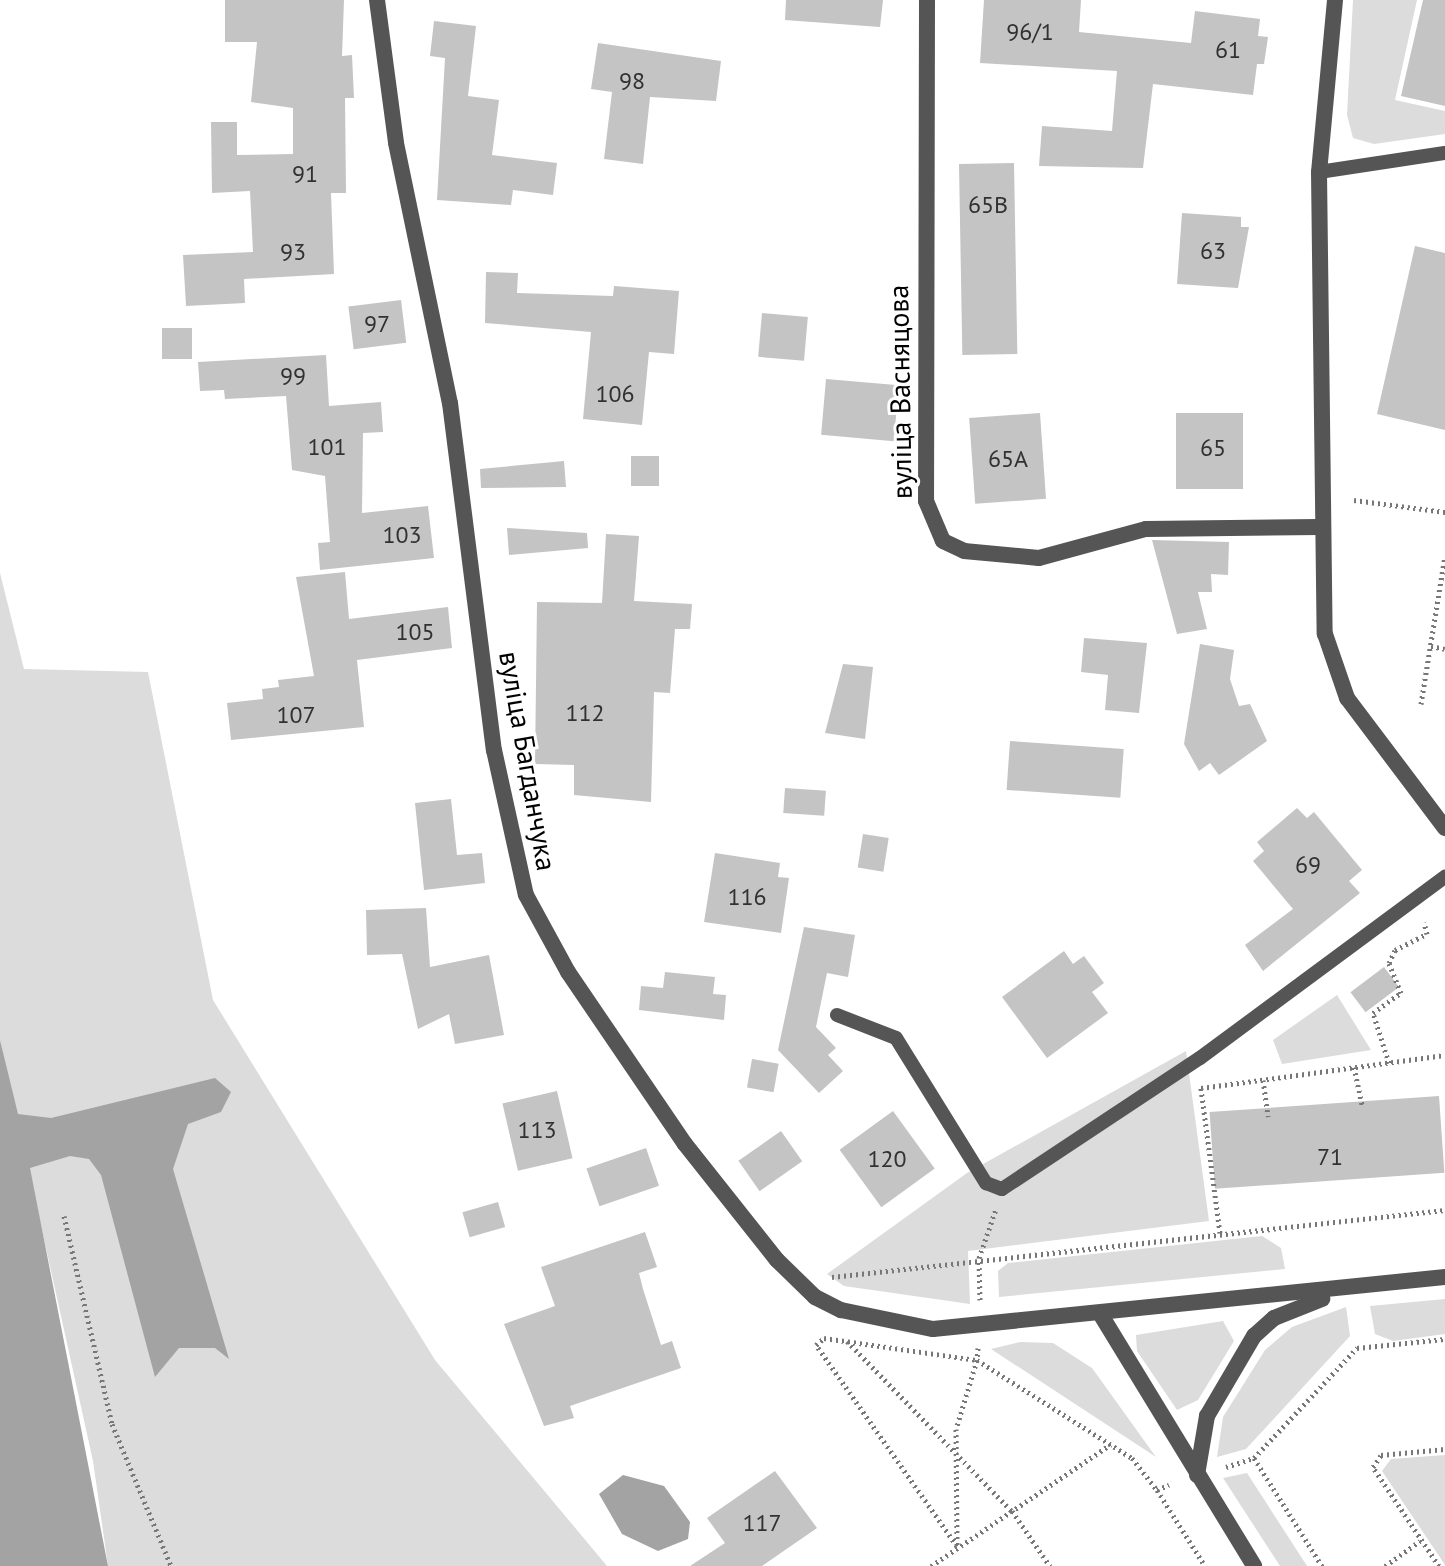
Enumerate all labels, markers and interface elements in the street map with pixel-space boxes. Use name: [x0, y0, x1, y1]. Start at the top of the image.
house number: 96/1: [1006, 18, 1054, 46]
house number: 61: [1215, 36, 1241, 64]
house number: 98: [619, 67, 645, 95]
house number: 91: [292, 160, 318, 188]
house number: 65В: [968, 191, 1008, 219]
house number: 63: [1200, 237, 1226, 265]
house number: 93: [280, 238, 306, 266]
street label: вуліца Васняцова: [881, 285, 919, 499]
house number: 97: [364, 310, 390, 338]
house number: 99: [280, 362, 306, 390]
house number: 106: [595, 380, 635, 408]
house number: 101: [307, 433, 347, 461]
house number: 65: [1200, 434, 1226, 462]
house number: 65А: [988, 445, 1028, 473]
house number: 103: [382, 521, 422, 549]
house number: 105: [395, 618, 435, 646]
street label: вуліца Багданчука: [492, 649, 564, 873]
house number: 112: [565, 699, 605, 727]
house number: 107: [276, 701, 316, 729]
house number: 69: [1295, 851, 1321, 879]
house number: 116: [727, 883, 767, 911]
house number: 113: [517, 1116, 557, 1144]
house number: 71: [1317, 1143, 1343, 1171]
house number: 120: [867, 1145, 907, 1173]
house number: 117: [742, 1509, 782, 1537]

